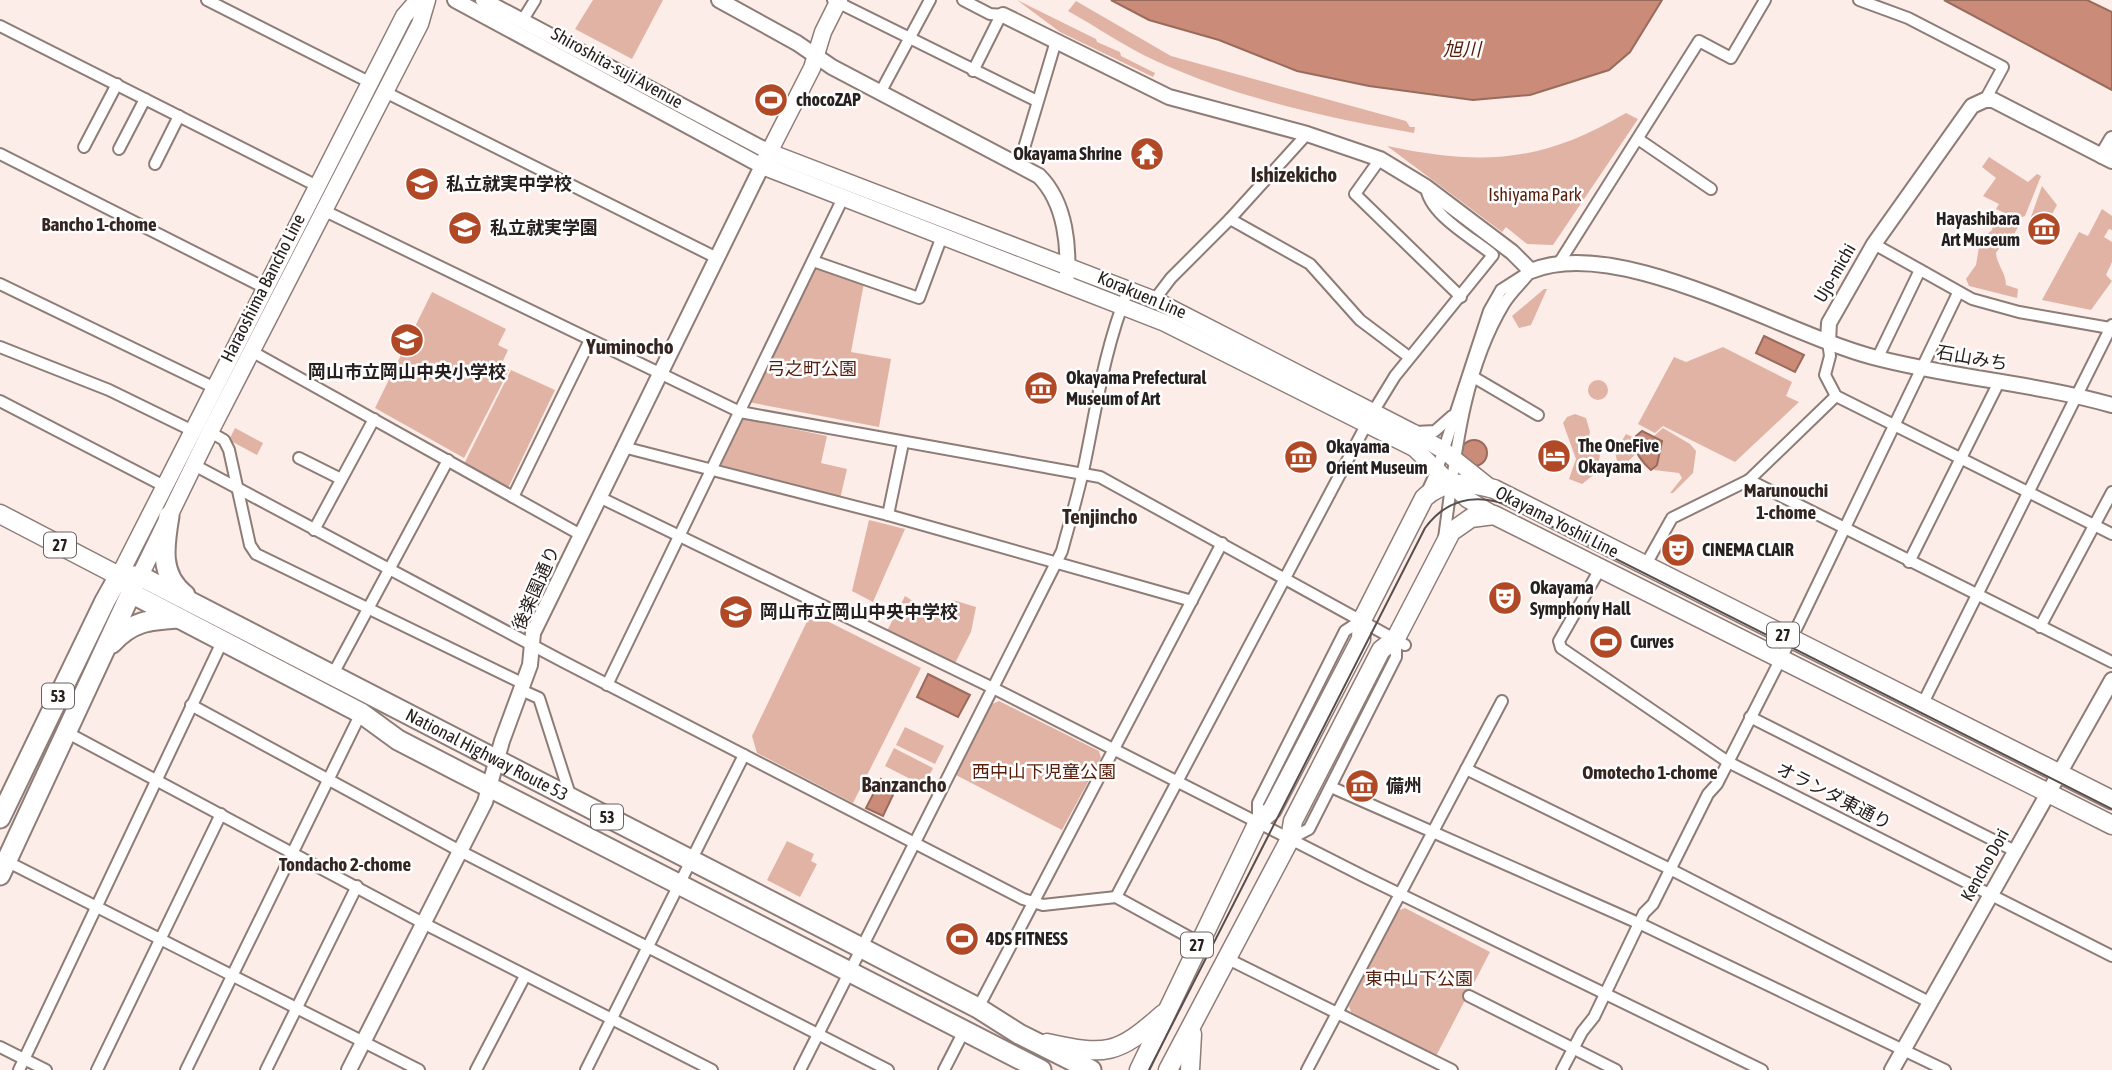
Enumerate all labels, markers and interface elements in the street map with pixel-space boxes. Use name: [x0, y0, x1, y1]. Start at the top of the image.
street label: Shiroshita-suji Avenue: [548, 23, 687, 112]
water label: 旭川: [1443, 38, 1483, 60]
sports icon: chocoZAP: [752, 81, 790, 119]
place label: chocoZAP: [796, 89, 861, 110]
temple icon: Okayama Shrine: [1128, 135, 1166, 173]
place label: Okayama Shrine: [1013, 143, 1122, 164]
district label: Ishizekicho: [1251, 162, 1337, 186]
school or university icon: 私立就実中学校: [403, 165, 441, 203]
place label: 私立就実中学校: [446, 173, 572, 194]
park label: Ishiyama Park: [1488, 184, 1582, 205]
place label: Hayashibara Art Museum: [1936, 208, 2020, 250]
school or university icon: 私立就実学園: [446, 209, 484, 247]
street label: Haraoshima Bancho Line: [216, 210, 309, 365]
museum icon: Hayashibara Art Museum: [2025, 210, 2063, 248]
district label: Bancho 1-chome: [41, 213, 157, 235]
place label: 私立就実学園: [490, 217, 598, 238]
street label: Ujo-michi: [1809, 240, 1860, 306]
street label: Korakuen Line: [1095, 266, 1190, 323]
school or university icon: 岡山市立岡山中央小学校: [388, 321, 426, 359]
district label: Yuminocho: [585, 334, 674, 358]
street label: 石山みち: [1935, 341, 2009, 374]
park label: 弓之町公園: [767, 358, 857, 379]
place label: 岡山市立岡山中央小学校: [308, 361, 506, 382]
place label: Okayama Prefectural Museum of Art: [1066, 367, 1206, 409]
museum icon: Okayama Prefectural Museum of Art: [1022, 369, 1060, 407]
place label: The OneFive Okayama: [1578, 435, 1659, 477]
place label: Okayama Orient Museum: [1326, 436, 1427, 478]
hotel icon: The OneFive Okayama: [1535, 437, 1573, 475]
museum icon: Okayama Orient Museum: [1282, 438, 1320, 476]
district label: Marunouchi 1-chome: [1744, 479, 1828, 523]
street label: Okayama Yoshii Line: [1492, 481, 1622, 562]
district label: Tenjincho: [1062, 504, 1138, 528]
theatre icon: CINEMA CLAIR: [1659, 531, 1697, 569]
road number: 27: [44, 532, 76, 558]
place label: CINEMA CLAIR: [1702, 539, 1794, 560]
street label: 後楽園通り: [508, 542, 563, 633]
place label: Okayama Symphony Hall: [1530, 577, 1631, 619]
theatre icon: Okayama Symphony Hall: [1486, 579, 1524, 617]
school or university icon: 岡山市立岡山中央中学校: [717, 593, 755, 631]
place label: 岡山市立岡山中央中学校: [760, 601, 958, 622]
road number: 27: [1767, 622, 1799, 648]
sports icon: Curves: [1587, 623, 1625, 661]
place label: Curves: [1630, 631, 1675, 652]
road number: 53: [42, 684, 74, 708]
street label: National Highway Route 53: [402, 704, 572, 805]
street label: オランダ東通り: [1773, 758, 1895, 834]
park label: 西中山下児童公園: [972, 761, 1116, 782]
district label: Omotecho 1-chome: [1582, 761, 1718, 783]
museum icon: 備州: [1343, 767, 1381, 805]
district label: Banzancho: [861, 772, 947, 796]
place label: 備州: [1386, 775, 1422, 796]
road number: 53: [591, 804, 623, 830]
street label: Kencho Dori: [1956, 825, 2013, 905]
district label: Tondacho 2-chome: [279, 853, 411, 875]
sports icon: 4DS FITNESS: [943, 920, 981, 958]
place label: 4DS FITNESS: [985, 928, 1068, 949]
road number: 27: [1181, 932, 1213, 958]
park label: 東中山下公園: [1365, 968, 1473, 989]

